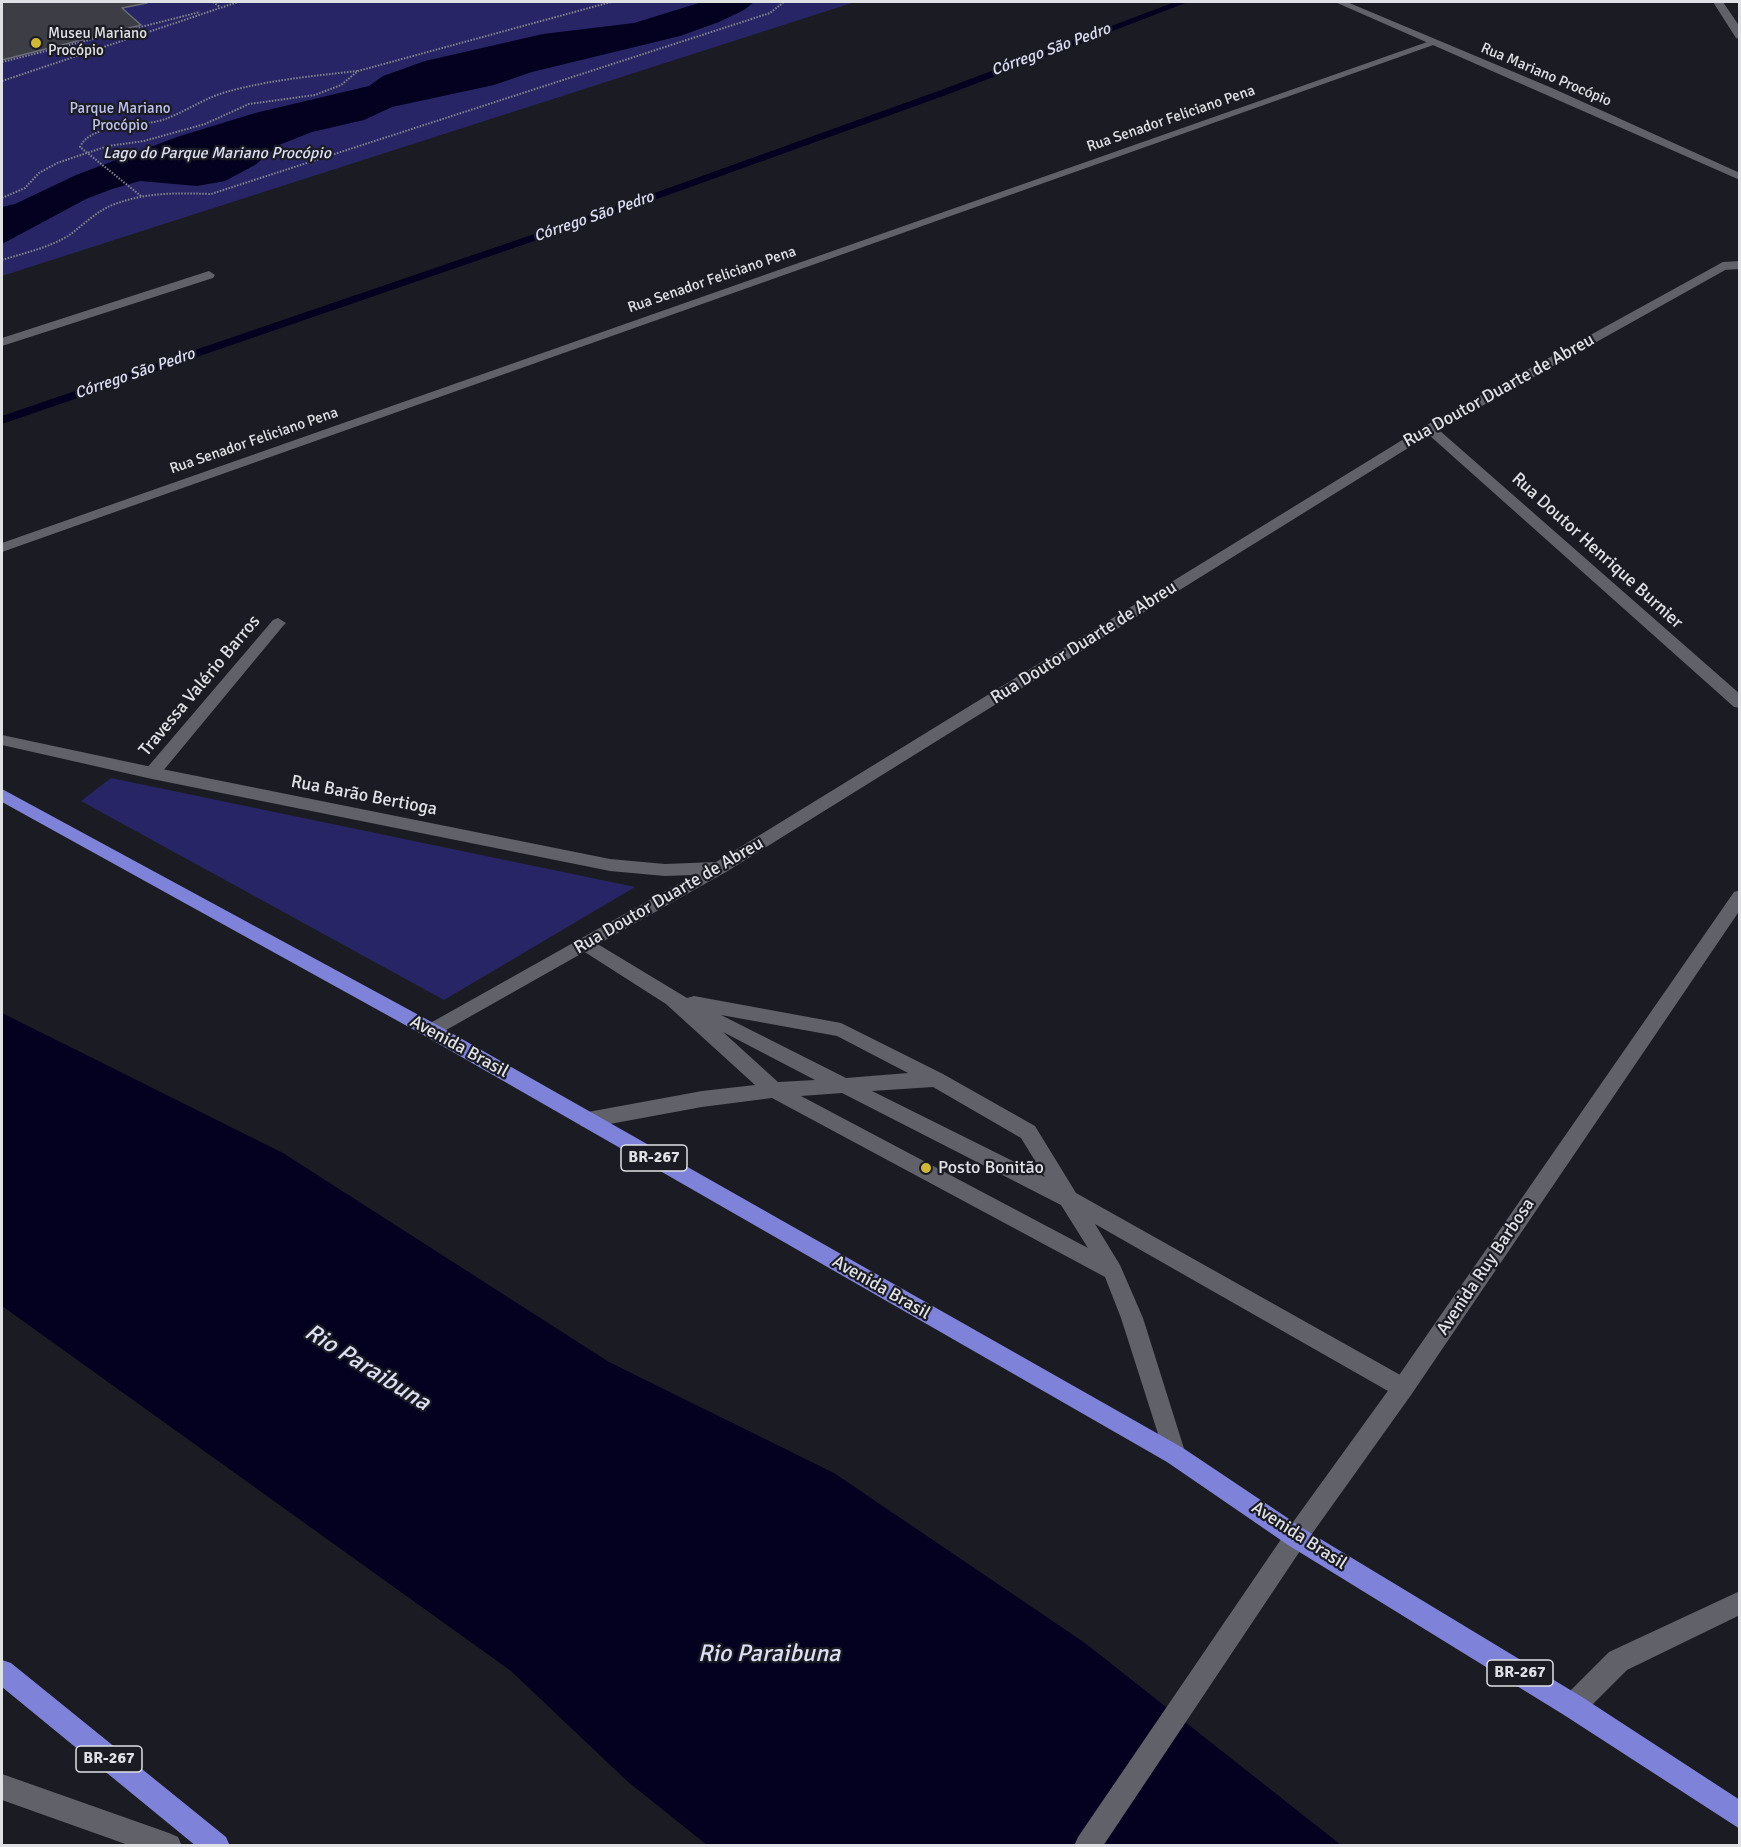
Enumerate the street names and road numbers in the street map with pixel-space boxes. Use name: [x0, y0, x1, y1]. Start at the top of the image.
street label: Rua Mariano Procópio: [1478, 39, 1614, 111]
street label: Rua Senador Feliciano Pena: [1084, 82, 1258, 156]
street label: Rua Senador Feliciano Pena: [625, 243, 799, 317]
street label: Rua Doutor Duarte de Abreu: [1400, 329, 1598, 453]
street label: Rua Senador Feliciano Pena: [167, 404, 341, 478]
street label: Rua Doutor Henrique Burnier: [1507, 468, 1687, 634]
street label: Rua Doutor Duarte de Abreu: [987, 577, 1181, 709]
street label: Travessa Valério Barros: [135, 611, 265, 761]
street label: Rua Barão Bertioga: [289, 771, 439, 821]
street label: Rua Doutor Duarte de Abreu: [570, 833, 768, 959]
street label: Avenida Brasil: [406, 1011, 512, 1083]
road number: BR-267: [621, 1145, 687, 1171]
street label: Avenida Ruy Barbosa: [1432, 1195, 1540, 1339]
street label: Avenida Brasil: [828, 1251, 934, 1325]
street label: Avenida Brasil: [1247, 1497, 1351, 1575]
road number: BR-267: [1487, 1660, 1553, 1686]
road number: BR-267: [76, 1746, 142, 1772]

